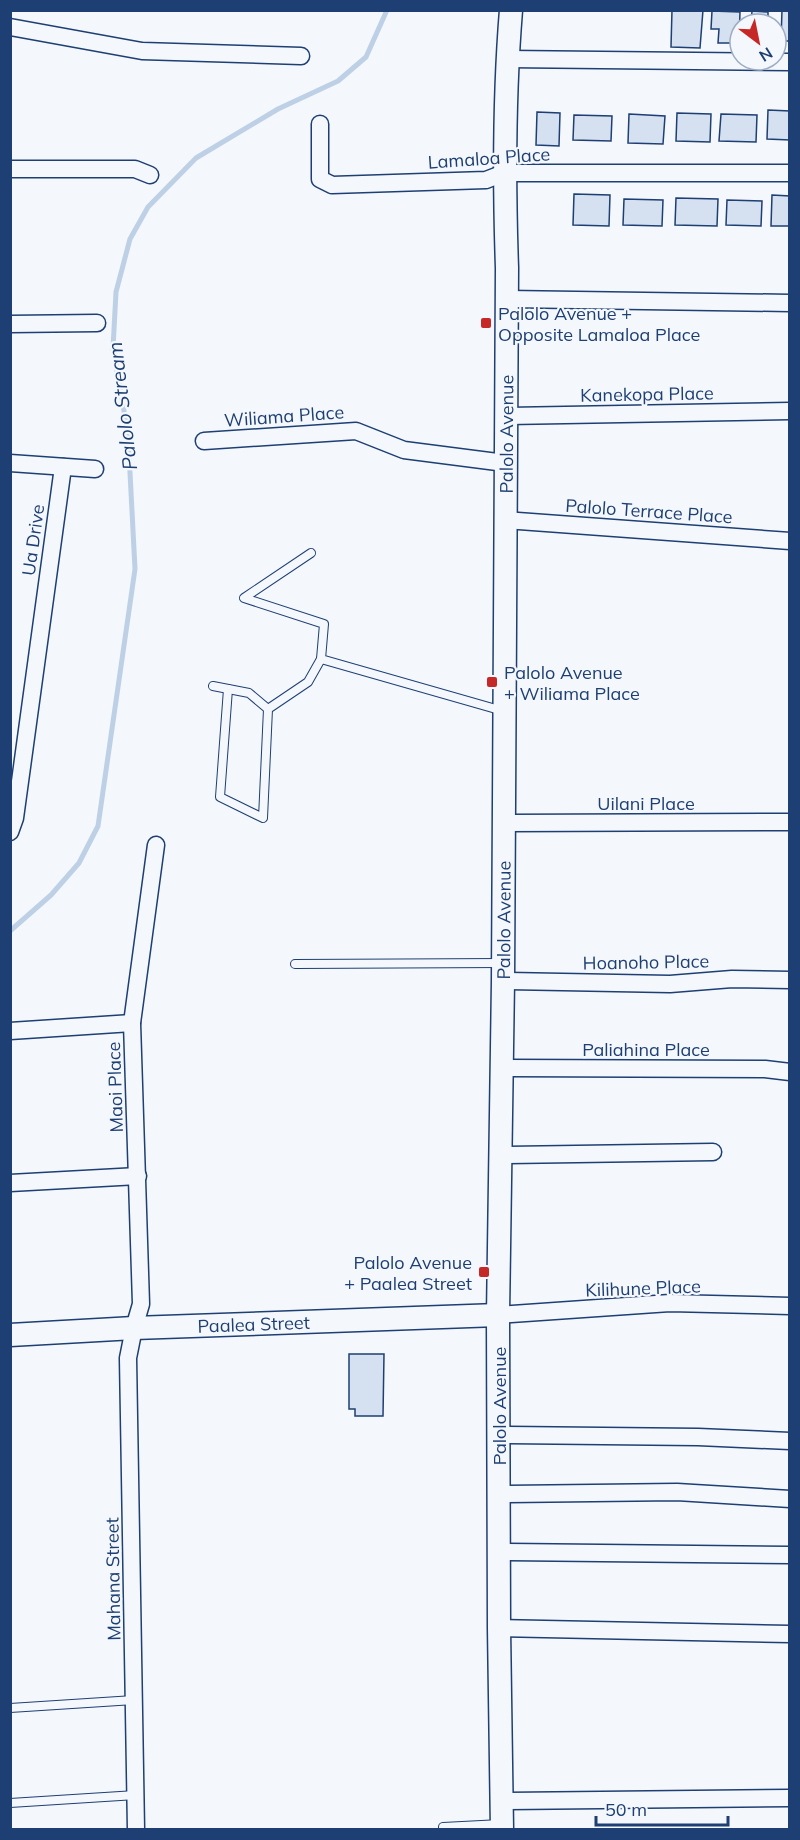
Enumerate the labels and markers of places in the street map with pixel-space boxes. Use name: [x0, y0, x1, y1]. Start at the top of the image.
place label: Palolo Avenue + Opposite Lamaloa Place: [498, 302, 700, 346]
marker: Palolo Avenue + Opposite Lamaloa Place: [479, 316, 493, 330]
place label: Palolo Avenue + Wiliama Place: [504, 661, 640, 705]
marker: Palolo Avenue + Wiliama Place: [485, 675, 499, 689]
place label: Palolo Avenue + Paalea Street: [344, 1251, 472, 1295]
marker: Palolo Avenue + Paalea Street: [477, 1265, 491, 1279]

